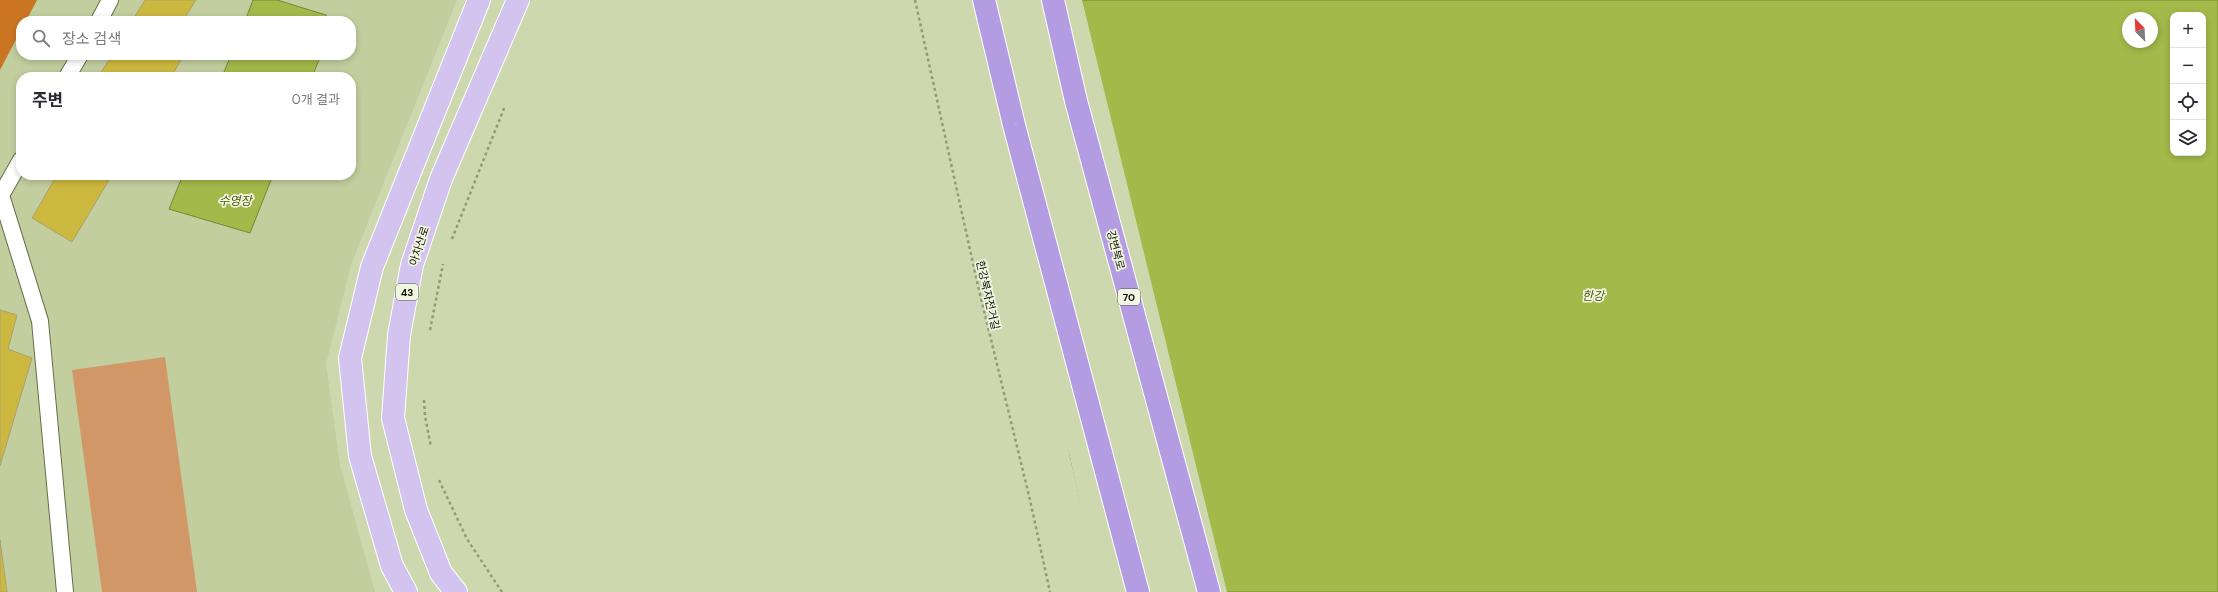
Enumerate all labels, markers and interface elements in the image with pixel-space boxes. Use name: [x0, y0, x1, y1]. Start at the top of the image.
north arrow: [2122, 12, 2158, 48]
map controls: [2170, 12, 2206, 156]
button: +: [2170, 12, 2206, 48]
search box: [16, 16, 356, 60]
icon: search: [30, 27, 52, 49]
text: 장소 검색: [62, 29, 121, 49]
button: −: [2170, 48, 2206, 84]
button: locate: [2170, 84, 2206, 120]
text: 주변: [32, 89, 63, 111]
text: 0개 결과: [292, 91, 340, 108]
button: layers: [2170, 120, 2206, 156]
water label: 수영장: [218, 193, 254, 209]
street label: 아차산로: [406, 225, 432, 267]
street label: 강변북로: [1104, 229, 1128, 271]
street label: 한강북자전거길: [973, 259, 1003, 331]
road number: 43: [396, 284, 418, 300]
water label: 한강: [1582, 288, 1606, 304]
road number: 70: [1118, 289, 1140, 305]

